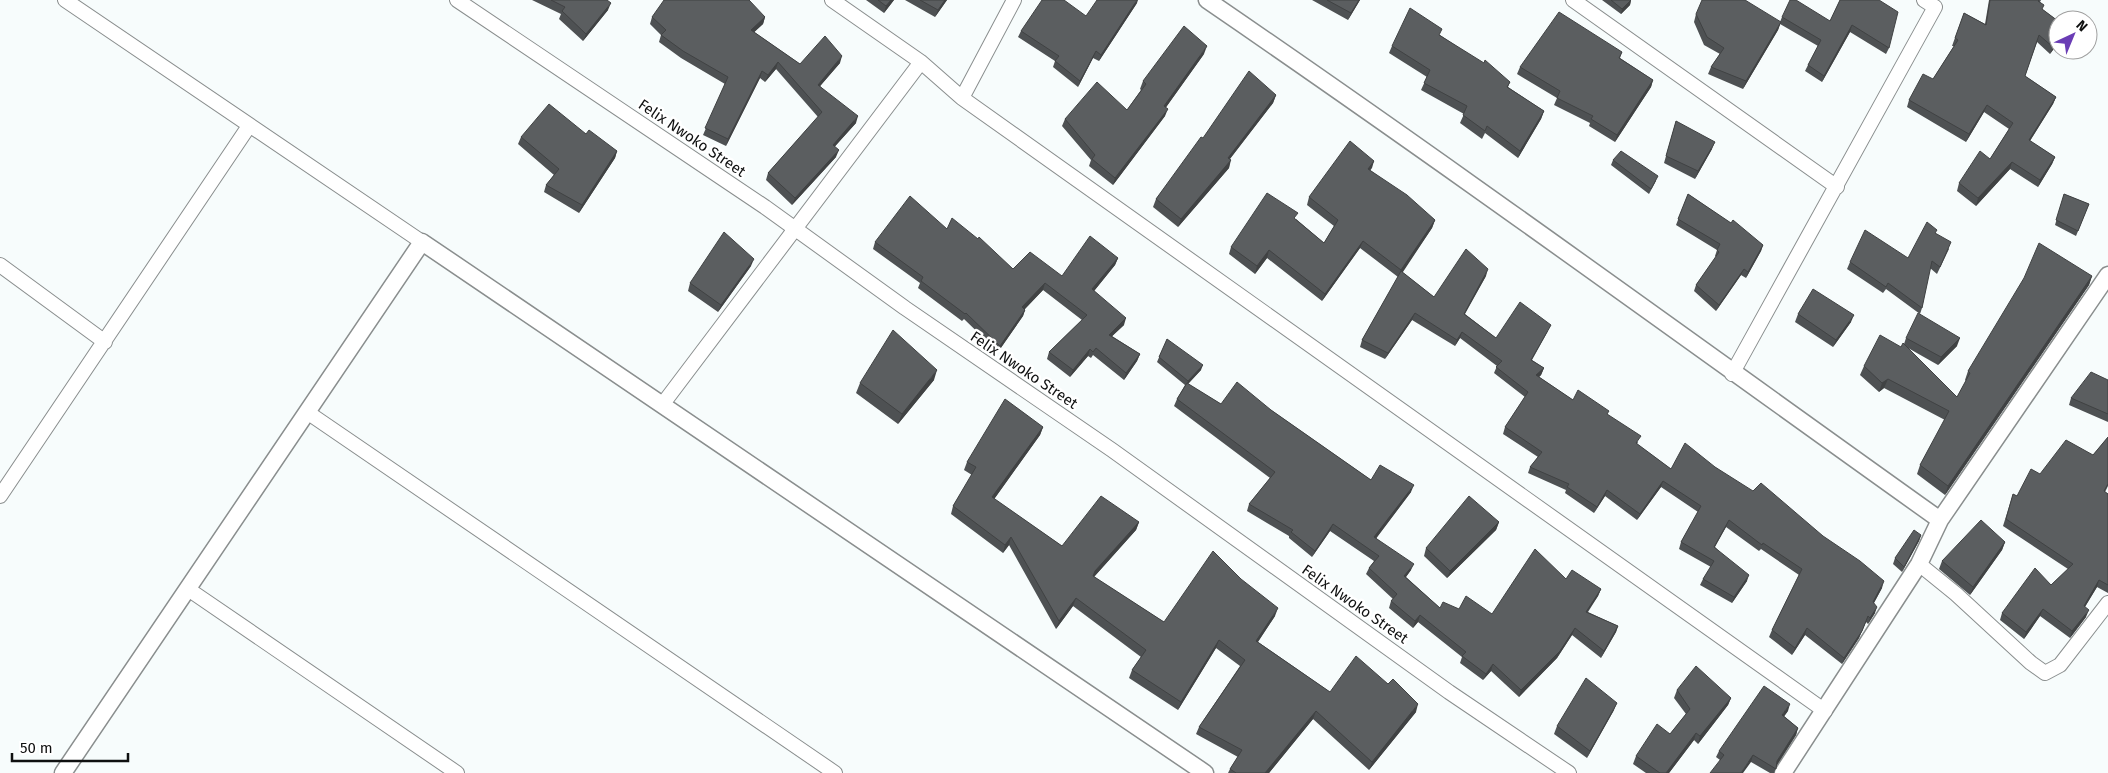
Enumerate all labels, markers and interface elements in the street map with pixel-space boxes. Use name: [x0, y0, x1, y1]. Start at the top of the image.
north arrow: [2048, 10, 2098, 60]
text: N: [2072, 17, 2091, 35]
street label: Felix Nwoko Street: [635, 95, 750, 181]
street label: Felix Nwoko Street: [967, 327, 1082, 413]
street label: Felix Nwoko Street: [1298, 561, 1412, 648]
scale bar: [12, 730, 129, 762]
text: 50 m: [20, 739, 53, 757]

